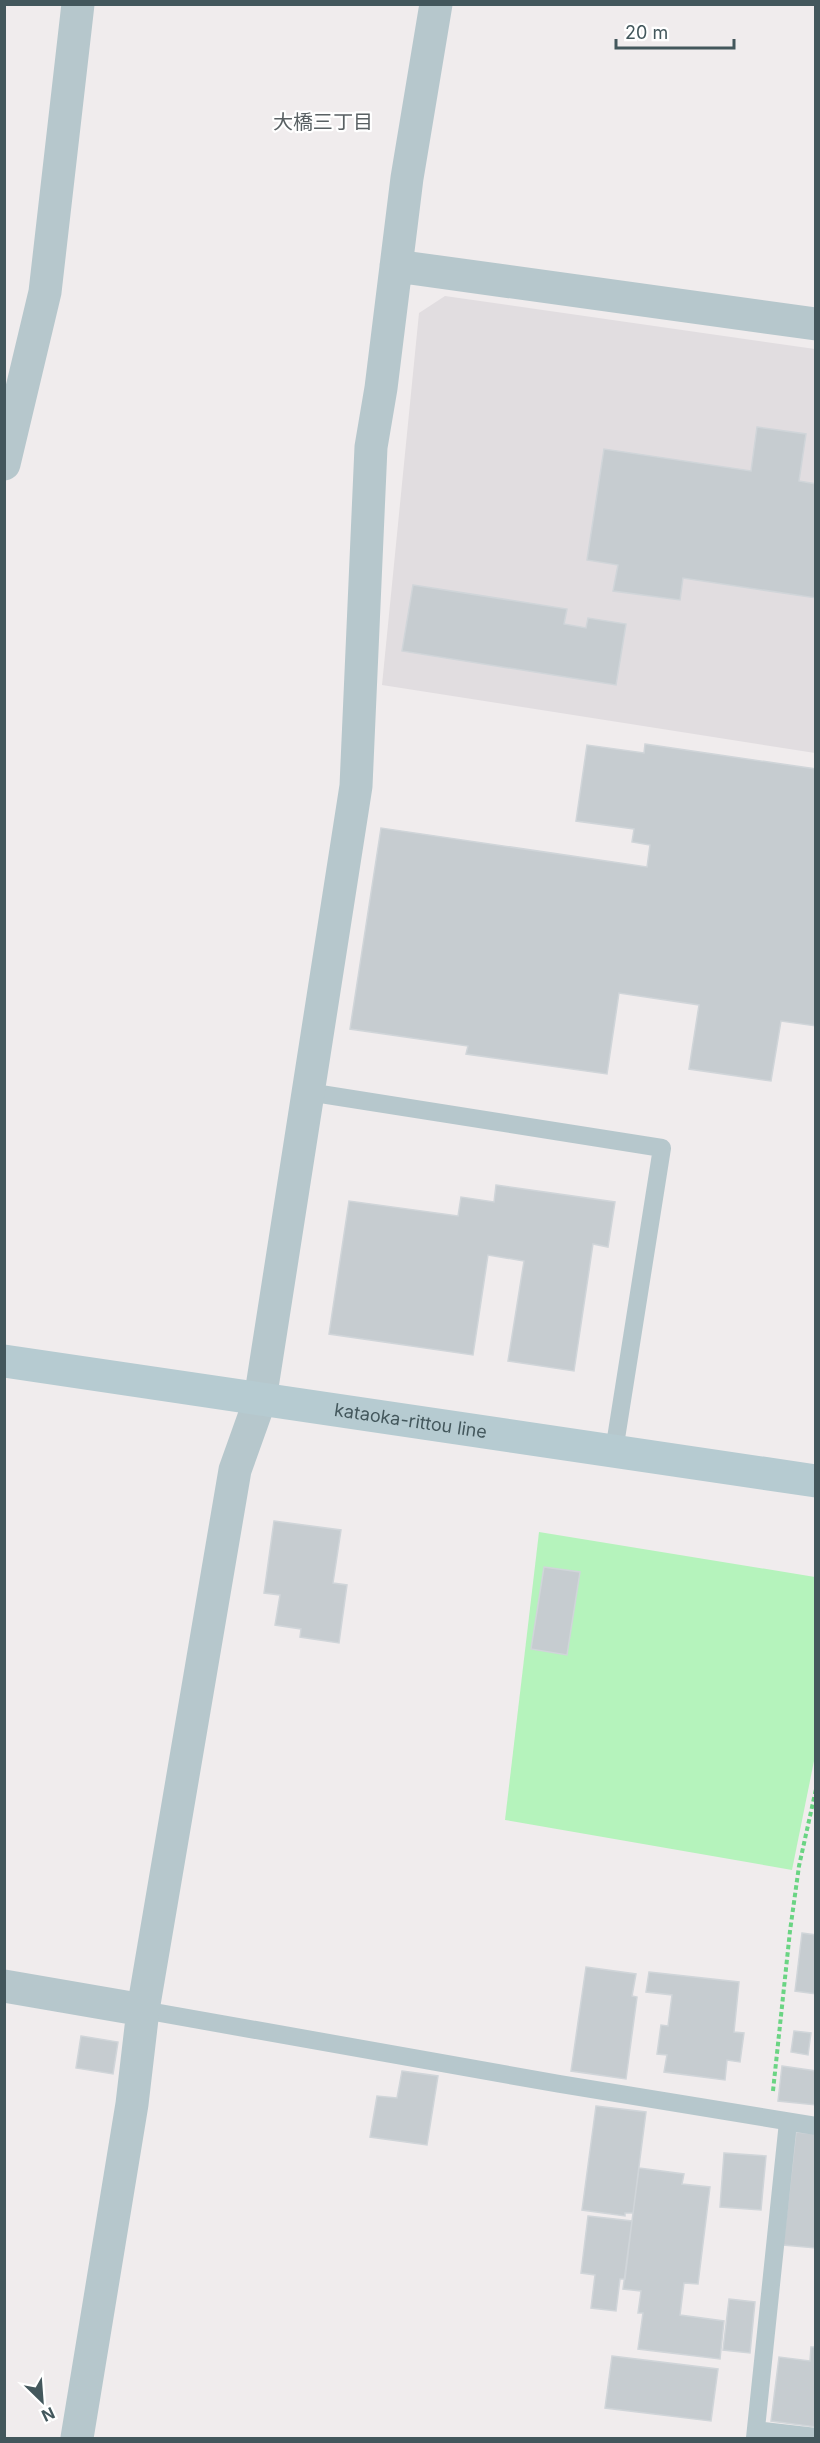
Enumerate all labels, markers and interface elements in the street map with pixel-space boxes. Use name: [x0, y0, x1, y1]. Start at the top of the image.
scale bar: [616, 12, 734, 50]
text: 20 m: [625, 22, 668, 43]
district label: 大橋三丁目: [273, 110, 373, 134]
street label: kataoka-rittou line: [333, 1399, 488, 1442]
north arrow: [12, 2371, 72, 2431]
text: N: [39, 2403, 58, 2426]

